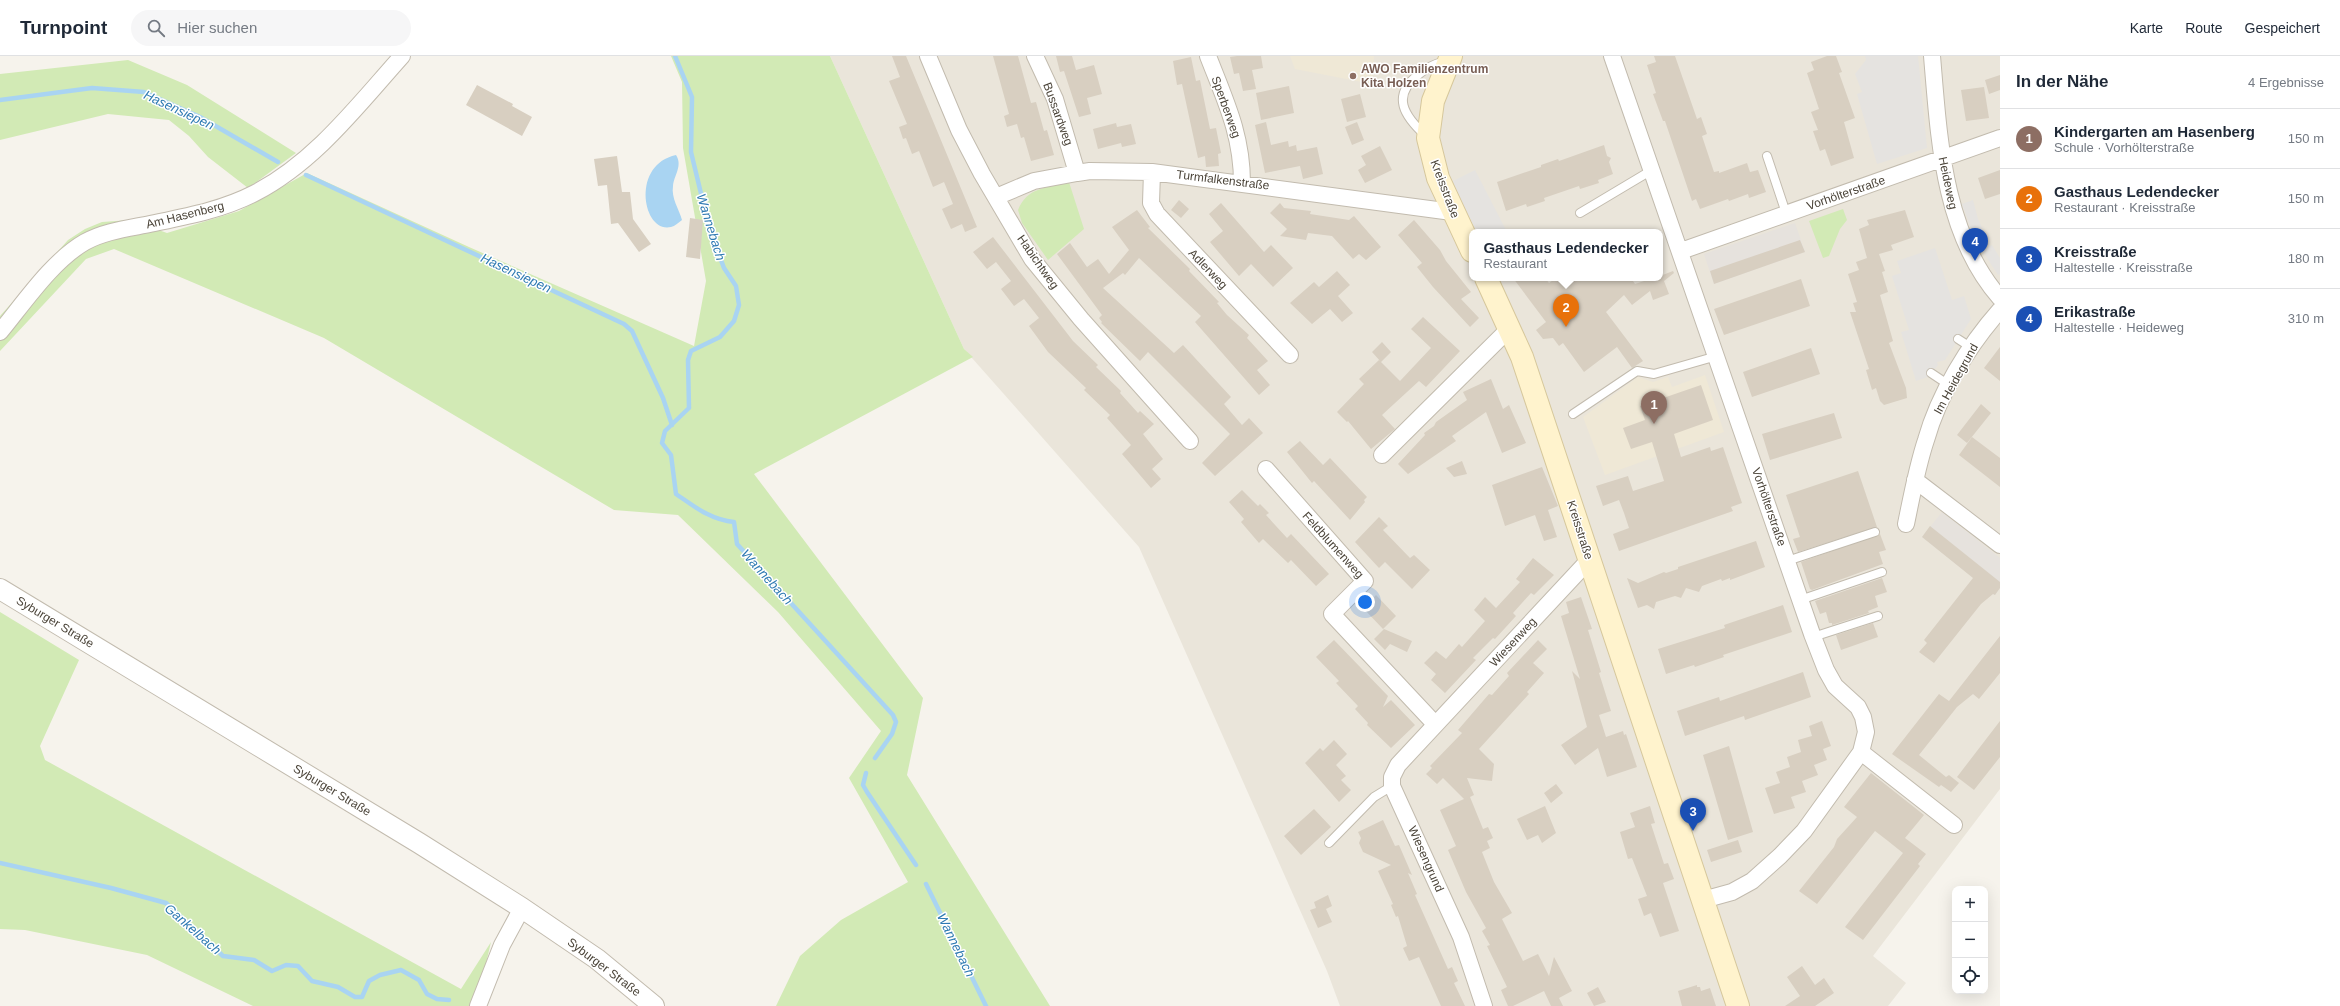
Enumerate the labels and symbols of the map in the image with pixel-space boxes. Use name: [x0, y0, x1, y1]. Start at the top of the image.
place label: AWO Familienzentrum Kita Holzen: [1361, 62, 1488, 90]
marker: AWO Familienzentrum Kita Holzen: [1348, 71, 1358, 81]
street label: Sperberweg: [1208, 74, 1244, 140]
street label: Bussardweg: [1040, 81, 1076, 147]
water label: Hasensiepen: [141, 87, 217, 133]
street label: Heideweg: [1936, 155, 1960, 211]
street label: Kreisstraße: [1427, 158, 1463, 220]
street label: Turmfalkenstraße: [1176, 167, 1271, 193]
street label: Vorhölterstraße: [1805, 173, 1887, 213]
water label: Wannebach: [694, 192, 728, 262]
street label: Am Hasenberg: [144, 199, 226, 231]
pin: 4: [1962, 228, 1988, 261]
street label: Habichtweg: [1014, 232, 1062, 292]
street label: Adlerweg: [1186, 246, 1230, 292]
water label: Hasensiepen: [478, 250, 554, 296]
pin: 2: [1553, 294, 1579, 327]
street label: Im Heidegrund: [1931, 341, 1981, 417]
pin: 1: [1641, 391, 1667, 424]
street label: Vorhölterstraße: [1749, 466, 1789, 548]
street label: Kreisstraße: [1564, 499, 1596, 562]
street label: Feldblumenweg: [1299, 509, 1367, 581]
water label: Wannebach: [738, 546, 796, 608]
your location: [1355, 592, 1375, 612]
street label: Syburger Straße: [14, 593, 97, 651]
street label: Wiesenweg: [1487, 615, 1539, 669]
street label: Syburger Straße: [291, 761, 374, 819]
pin: 3: [1680, 798, 1706, 831]
street label: Wiesengrund: [1405, 824, 1447, 894]
water label: Gankelbach: [162, 901, 224, 957]
water label: Wannebach: [934, 911, 978, 979]
street label: Syburger Straße: [565, 935, 644, 999]

